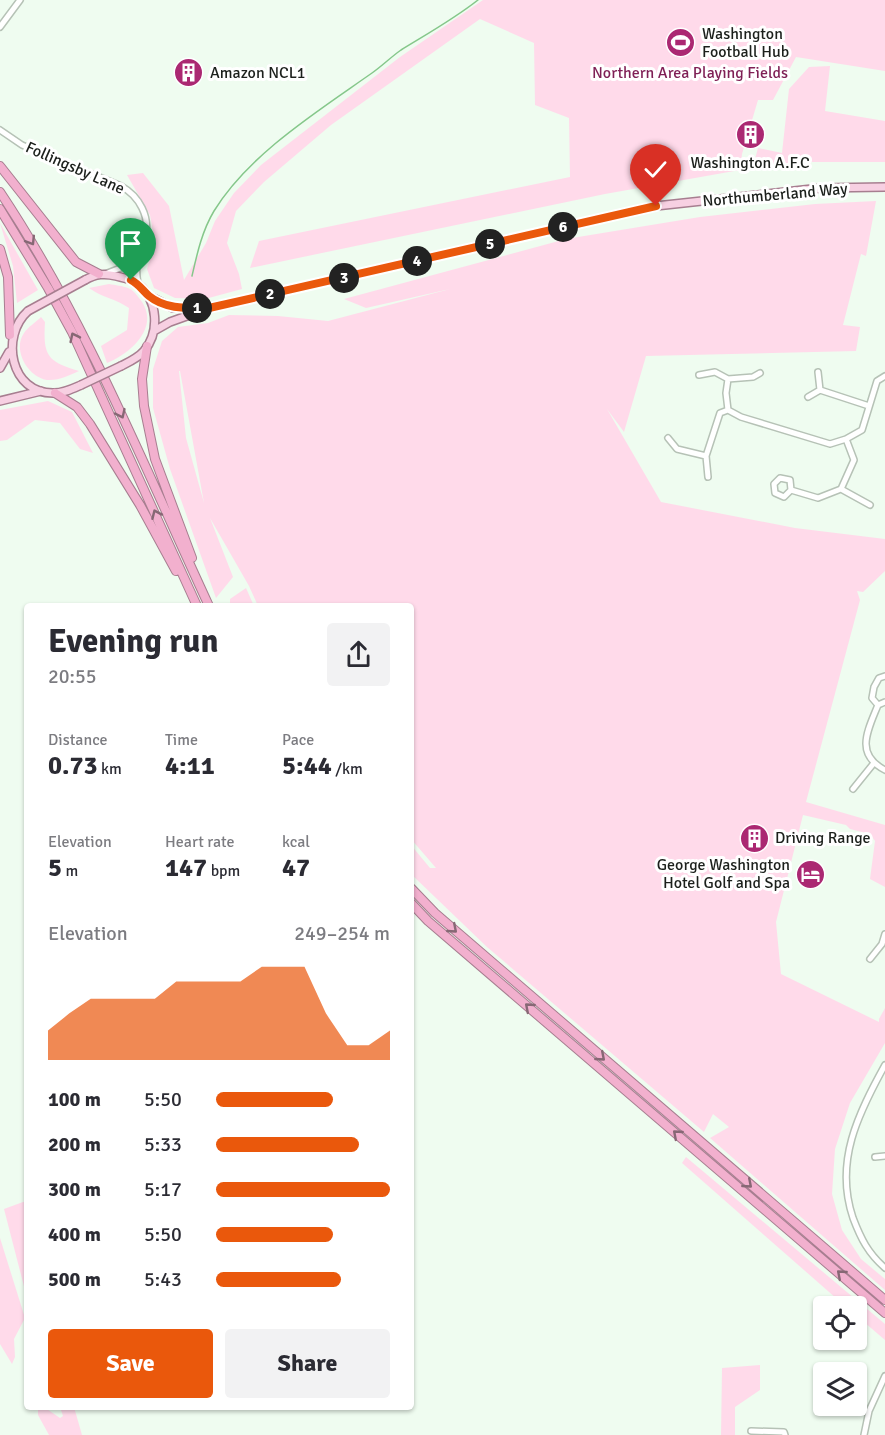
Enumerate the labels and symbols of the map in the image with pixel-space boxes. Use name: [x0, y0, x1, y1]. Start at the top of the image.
place label: Washington Football Hub: [702, 24, 789, 62]
sports icon: Washington Football Hub: [665, 27, 697, 59]
building icon: Amazon NCL1: [173, 57, 205, 89]
place label: Amazon NCL1: [210, 63, 306, 83]
park label: Northern Area Playing Fields: [592, 63, 788, 83]
building icon: Washington A.F.C: [734, 119, 766, 151]
street label: Follingsby Lane: [22, 137, 128, 199]
pin: [630, 144, 681, 206]
place label: Washington A.F.C: [690, 153, 810, 173]
street label: Northumberland Way: [702, 179, 849, 211]
pin: 6: [548, 212, 578, 242]
pin: [105, 218, 156, 280]
pin: 5: [475, 229, 505, 259]
one-way arrow: [24, 235, 36, 245]
pin: 4: [402, 246, 432, 276]
pin: 3: [329, 263, 359, 293]
pin: 2: [255, 279, 285, 309]
pin: 1: [182, 293, 212, 323]
one-way arrow: [70, 333, 82, 344]
one-way arrow: [113, 408, 125, 419]
one-way arrow: [151, 510, 163, 521]
building icon: Driving Range: [738, 822, 770, 854]
place label: Driving Range: [775, 828, 871, 848]
place label: George Washington Hotel Golf and Spa: [657, 855, 790, 893]
hotel icon: George Washington Hotel Golf and Spa: [795, 858, 827, 890]
one-way arrow: [446, 922, 457, 933]
one-way arrow: [525, 1003, 536, 1014]
one-way arrow: [594, 1049, 605, 1060]
one-way arrow: [673, 1130, 684, 1141]
one-way arrow: [741, 1177, 752, 1188]
one-way arrow: [837, 1271, 848, 1282]

